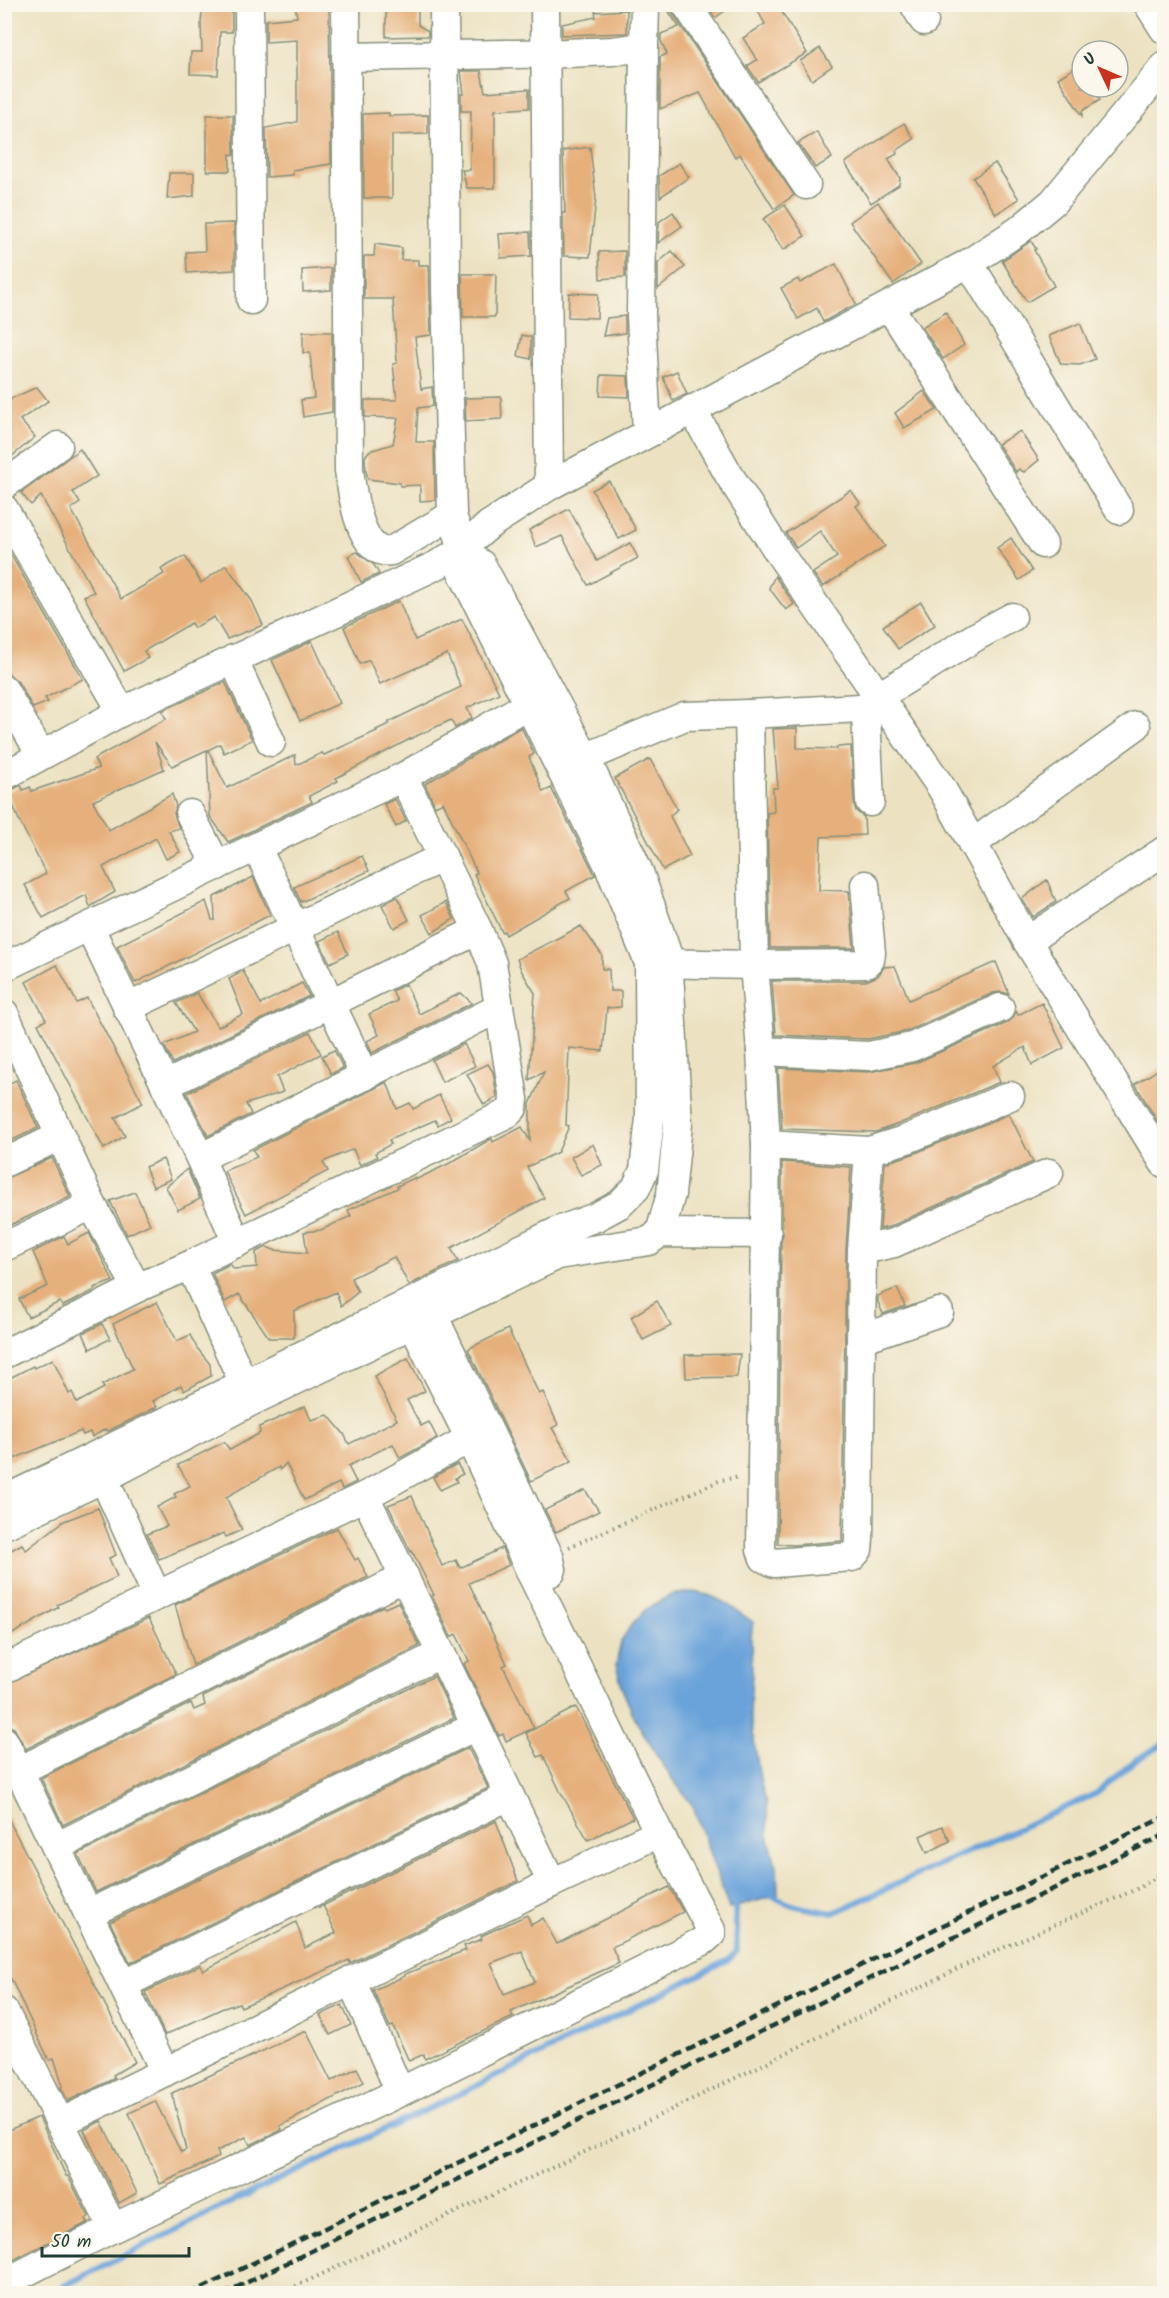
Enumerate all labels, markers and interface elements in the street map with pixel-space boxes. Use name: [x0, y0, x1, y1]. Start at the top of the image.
north arrow: [1070, 39, 1130, 99]
text: U: [1078, 47, 1103, 72]
scale bar: [42, 2220, 189, 2258]
text: 50 m: [51, 2228, 91, 2257]

